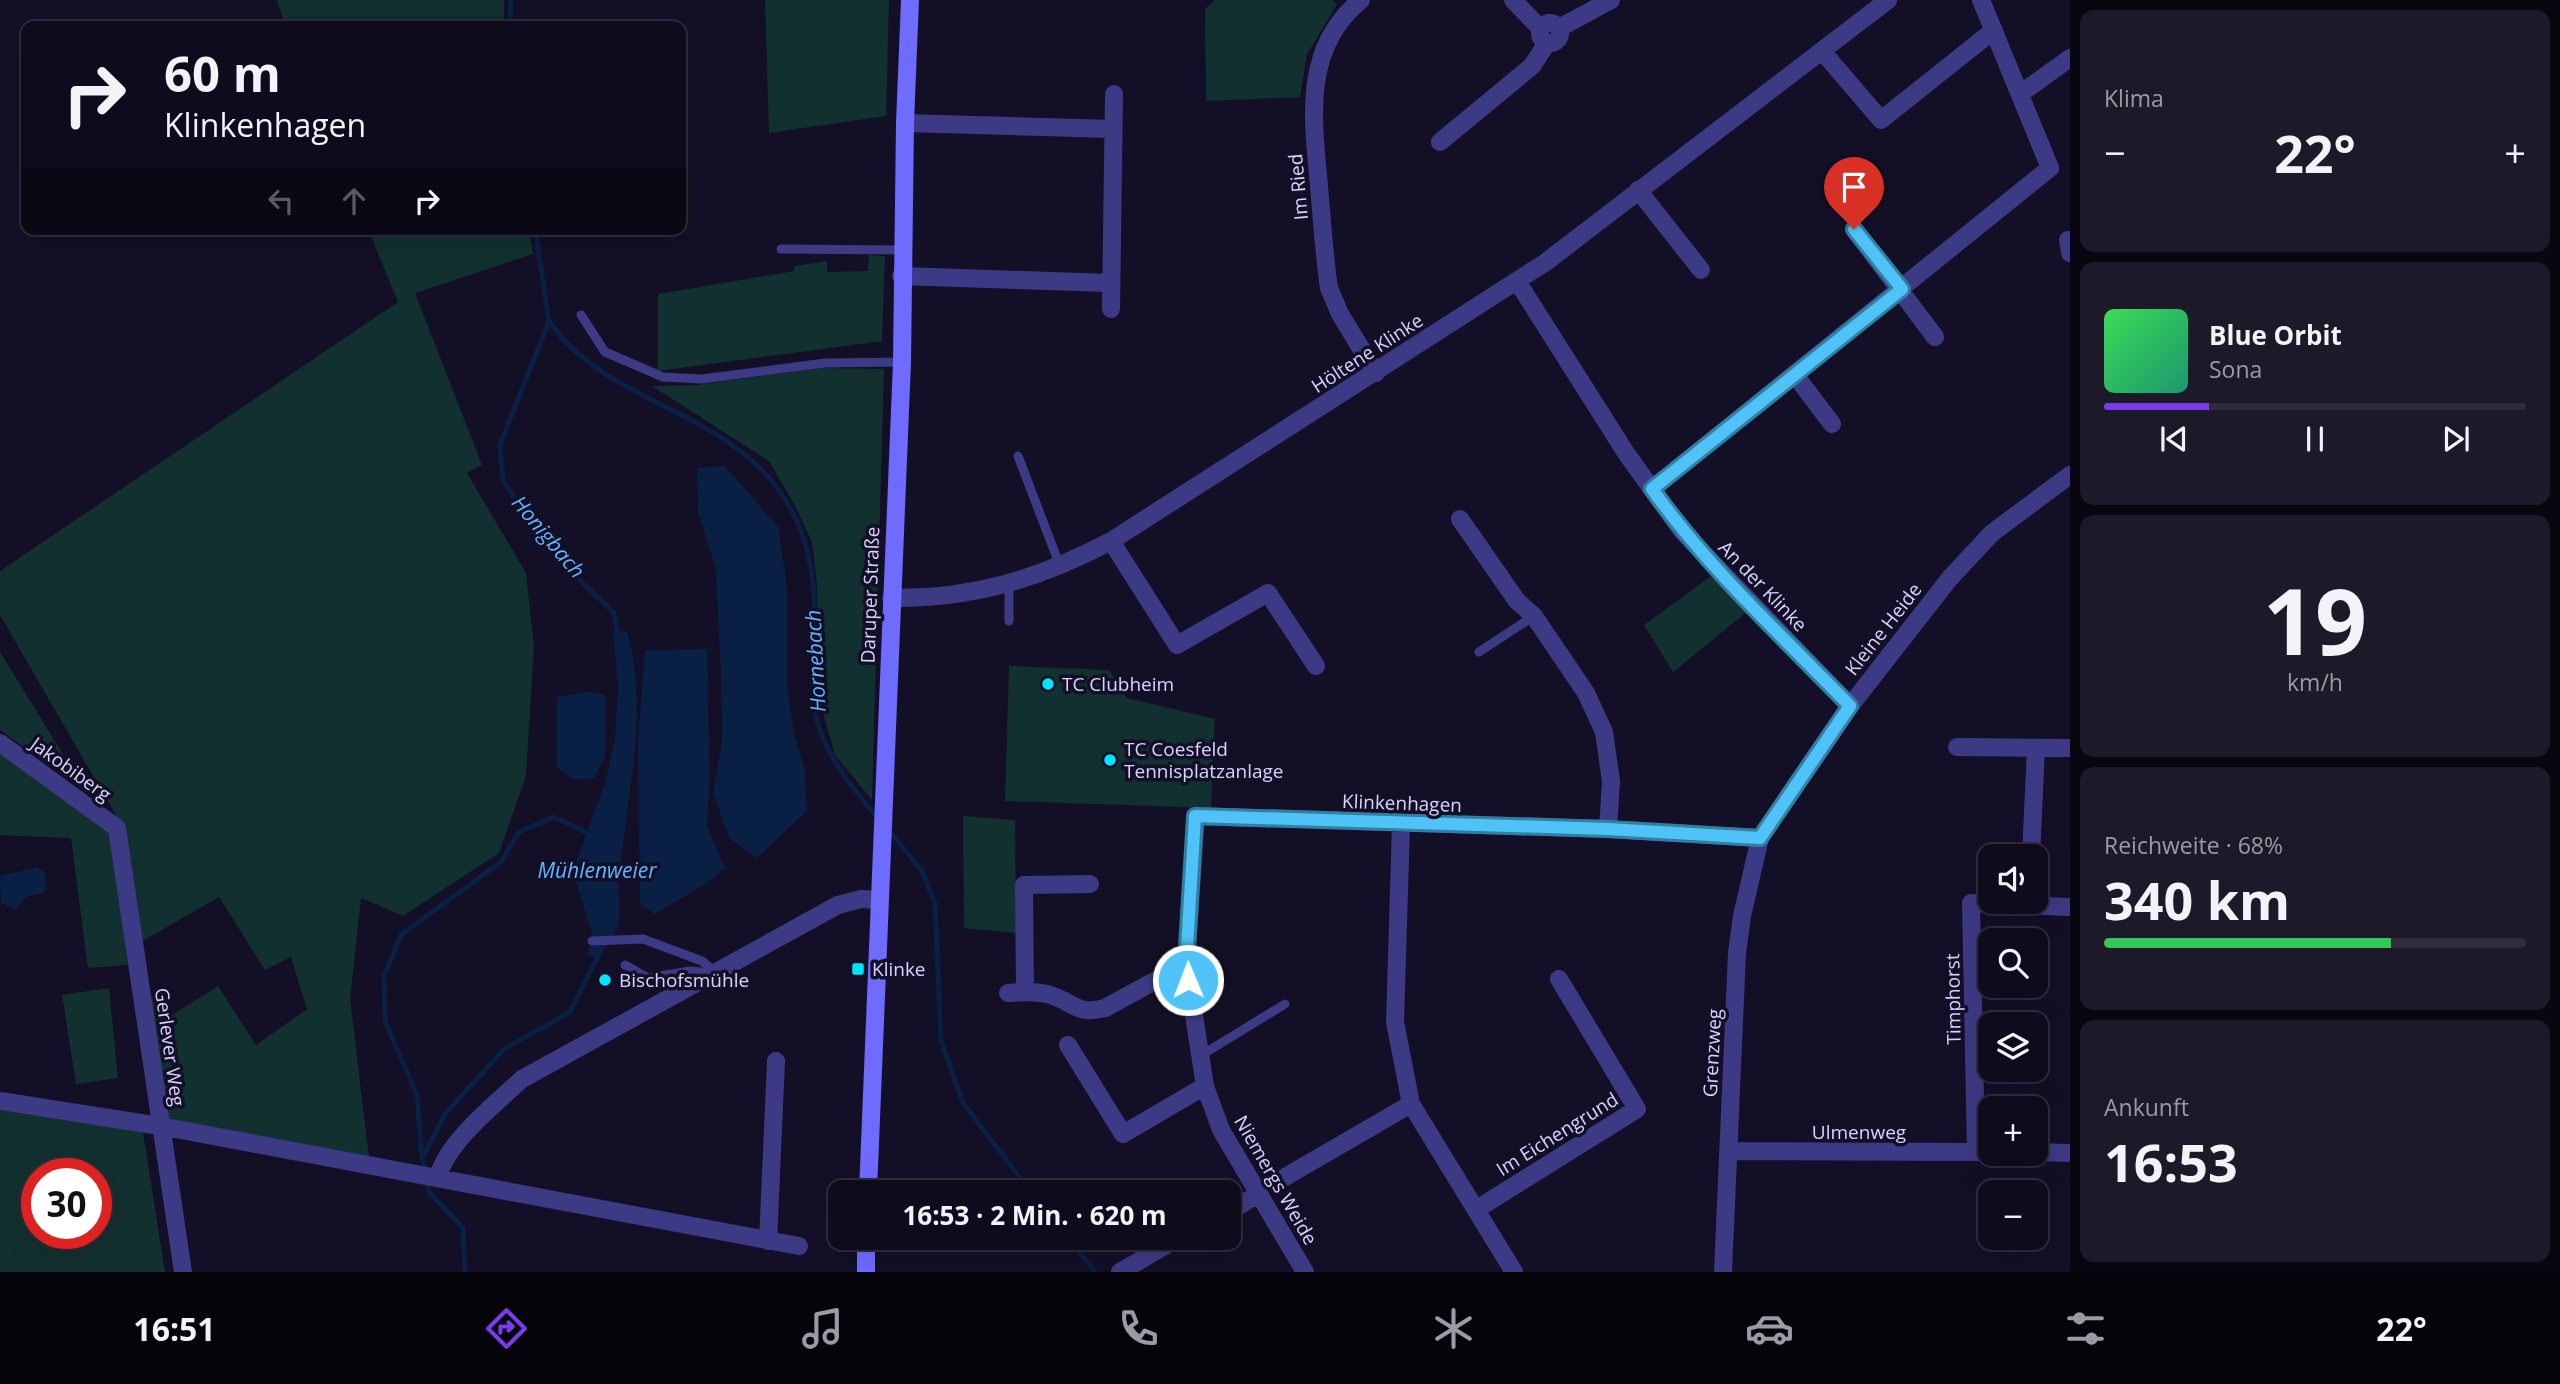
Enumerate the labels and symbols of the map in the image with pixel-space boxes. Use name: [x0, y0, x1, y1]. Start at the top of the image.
street label: Im Ried: [1282, 153, 1314, 221]
pin: [1824, 157, 1884, 229]
street label: Höltene Klinke: [1306, 307, 1428, 399]
water label: Honigbach: [506, 489, 592, 584]
street label: Daruper Straße: [855, 526, 885, 664]
street label: An der Klinke: [1713, 535, 1813, 637]
street label: Kleine Heide: [1839, 577, 1927, 681]
water label: Hornebach: [798, 609, 832, 713]
place label: TC Clubheim: [1062, 671, 1174, 697]
marker: TC Clubheim: [1040, 676, 1056, 692]
street label: Jakobiberg: [24, 730, 117, 807]
place label: TC Coesfeld Tennisplatzanlage: [1124, 736, 1284, 784]
marker: TC Coesfeld Tennisplatzanlage: [1102, 752, 1118, 768]
street label: Klinkenhagen: [1342, 788, 1462, 818]
water label: Mühlenweier: [537, 856, 657, 884]
position arrow: [1151, 943, 1225, 1017]
street label: Timphorst: [1939, 953, 1967, 1045]
place label: Klinke: [872, 956, 926, 982]
marker: Klinke: [850, 961, 866, 977]
place label: Bischofsmühle: [619, 967, 749, 993]
marker: Bischofsmühle: [597, 972, 613, 988]
street label: Gerlever Weg: [149, 986, 191, 1108]
street label: Grenzweg: [1697, 1008, 1727, 1098]
street label: Im Eichengrund: [1491, 1086, 1623, 1182]
street label: Niemergs Weide: [1228, 1111, 1324, 1249]
street label: Ulmenweg: [1812, 1119, 1906, 1145]
speed limit sign: 30: [21, 1158, 112, 1249]

